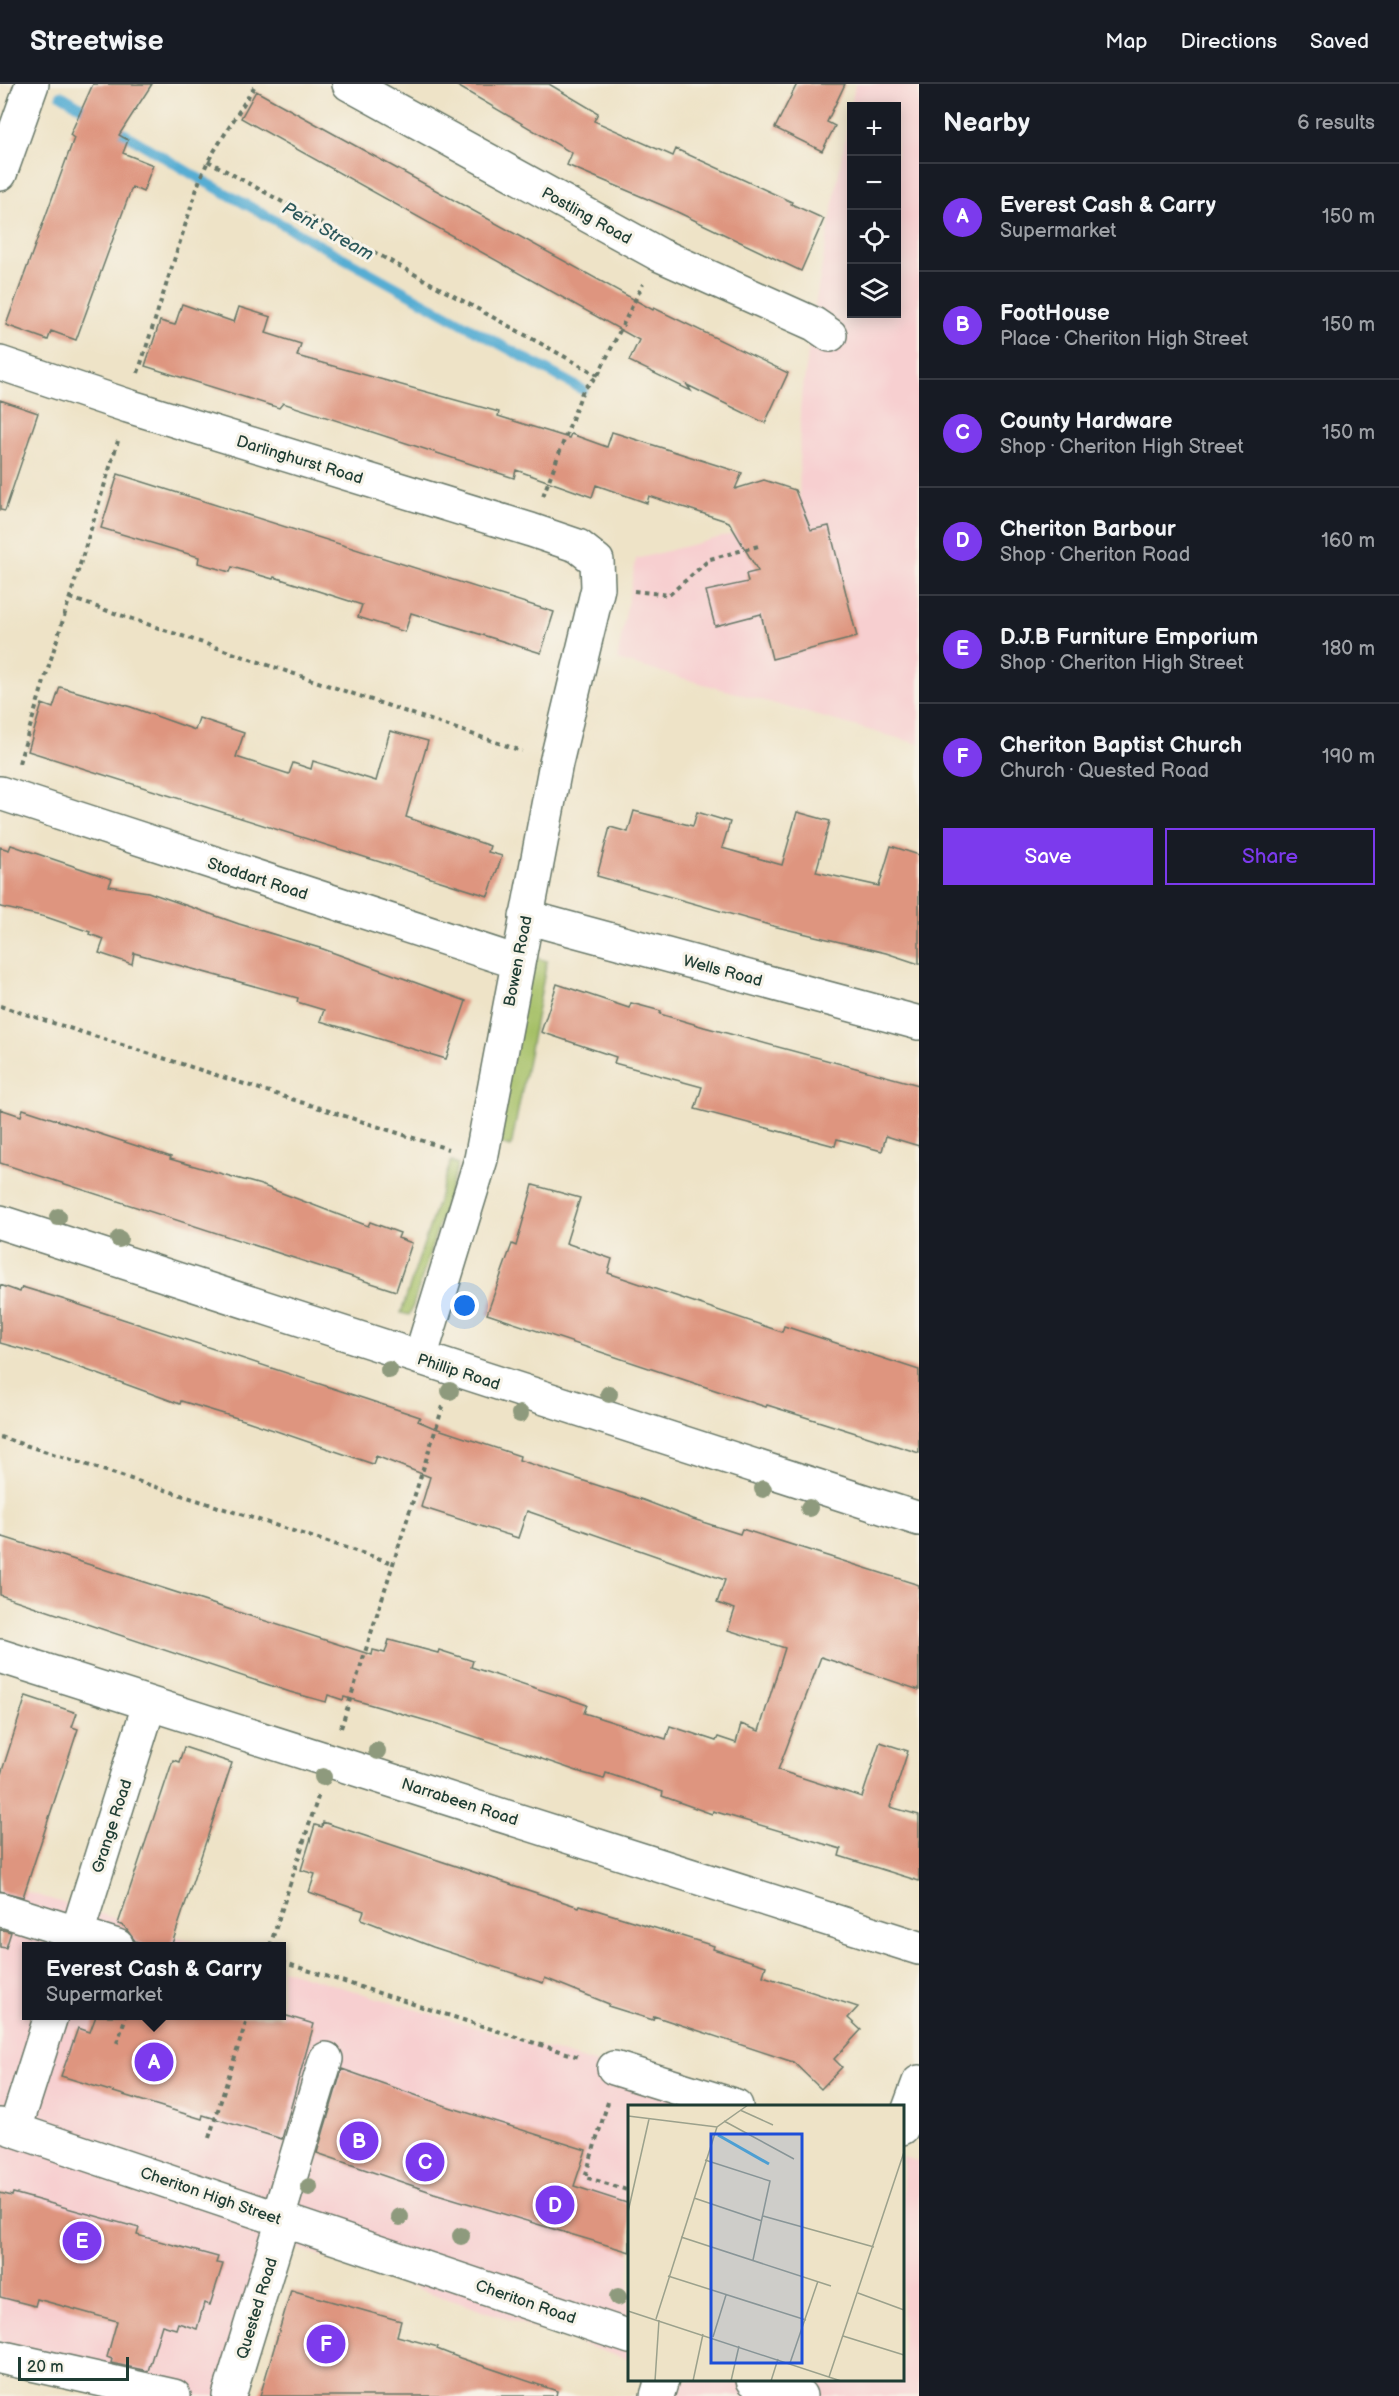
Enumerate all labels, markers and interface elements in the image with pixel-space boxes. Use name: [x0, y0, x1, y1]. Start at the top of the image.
text: Streetwise: [30, 25, 163, 58]
text: Map: [1105, 29, 1148, 54]
text: Directions: [1181, 29, 1277, 54]
text: Saved: [1310, 29, 1369, 54]
map controls: [847, 102, 901, 318]
button: +: [847, 102, 901, 156]
text: Nearby: [943, 108, 1030, 139]
text: 6 results: [1297, 111, 1375, 135]
button: −: [847, 156, 901, 210]
street label: Postling Road: [538, 184, 635, 249]
text: Everest Cash & Carry: [1000, 192, 1216, 219]
water label: Pent Stream: [279, 198, 377, 265]
text: A: [956, 205, 969, 229]
text: 150 m: [1322, 205, 1375, 229]
button: locate: [847, 210, 901, 264]
text: Supermarket: [1000, 219, 1116, 243]
button: layers: [847, 264, 901, 318]
text: FootHouse: [1000, 300, 1110, 327]
text: B: [955, 313, 970, 337]
text: 150 m: [1322, 313, 1375, 337]
text: Place · Cheriton High Street: [1000, 327, 1248, 351]
text: County Hardware: [1000, 408, 1172, 435]
text: C: [955, 421, 970, 445]
text: 150 m: [1322, 421, 1375, 445]
street label: Darlinghurst Road: [234, 432, 365, 489]
text: Shop · Cheriton High Street: [1000, 435, 1244, 459]
text: Cheriton Barbour: [1000, 516, 1176, 543]
text: D: [956, 529, 969, 553]
text: 160 m: [1321, 529, 1375, 553]
text: Shop · Cheriton Road: [1000, 543, 1190, 567]
text: D.J.B Furniture Emporium: [1000, 624, 1258, 651]
text: E: [956, 637, 969, 661]
text: 180 m: [1322, 637, 1375, 661]
text: Shop · Cheriton High Street: [1000, 651, 1244, 675]
text: Cheriton Baptist Church: [1000, 732, 1242, 759]
text: F: [956, 745, 969, 769]
text: 190 m: [1322, 745, 1375, 769]
text: Church · Quested Road: [1000, 759, 1209, 783]
button: Save: [943, 828, 1153, 885]
button: Share: [1165, 828, 1375, 885]
street label: Stoddart Road: [205, 854, 310, 905]
street label: Bowen Road: [500, 914, 537, 1008]
street label: Wells Road: [681, 952, 764, 991]
your location: [450, 1291, 479, 1320]
street label: Phillip Road: [415, 1350, 502, 1395]
street label: Narrabeen Road: [399, 1775, 520, 1830]
street label: Grange Road: [88, 1777, 136, 1876]
popup: [22, 1942, 286, 2020]
text: Everest Cash & Carry: [46, 1956, 262, 1983]
text: Supermarket: [46, 1983, 163, 2007]
pin: A: [134, 2040, 174, 2084]
inset map: [628, 2105, 904, 2381]
pin: B: [340, 2118, 378, 2164]
pin: C: [406, 2140, 444, 2184]
street label: Cheriton High Street: [138, 2163, 283, 2229]
pin: D: [536, 2182, 574, 2228]
pin: E: [62, 2218, 101, 2264]
street label: Quested Road: [233, 2256, 282, 2361]
street label: Cheriton Road: [473, 2276, 578, 2328]
pin: F: [306, 2322, 346, 2366]
scale bar: [18, 2354, 129, 2382]
text: 20 m: [27, 2358, 63, 2377]

